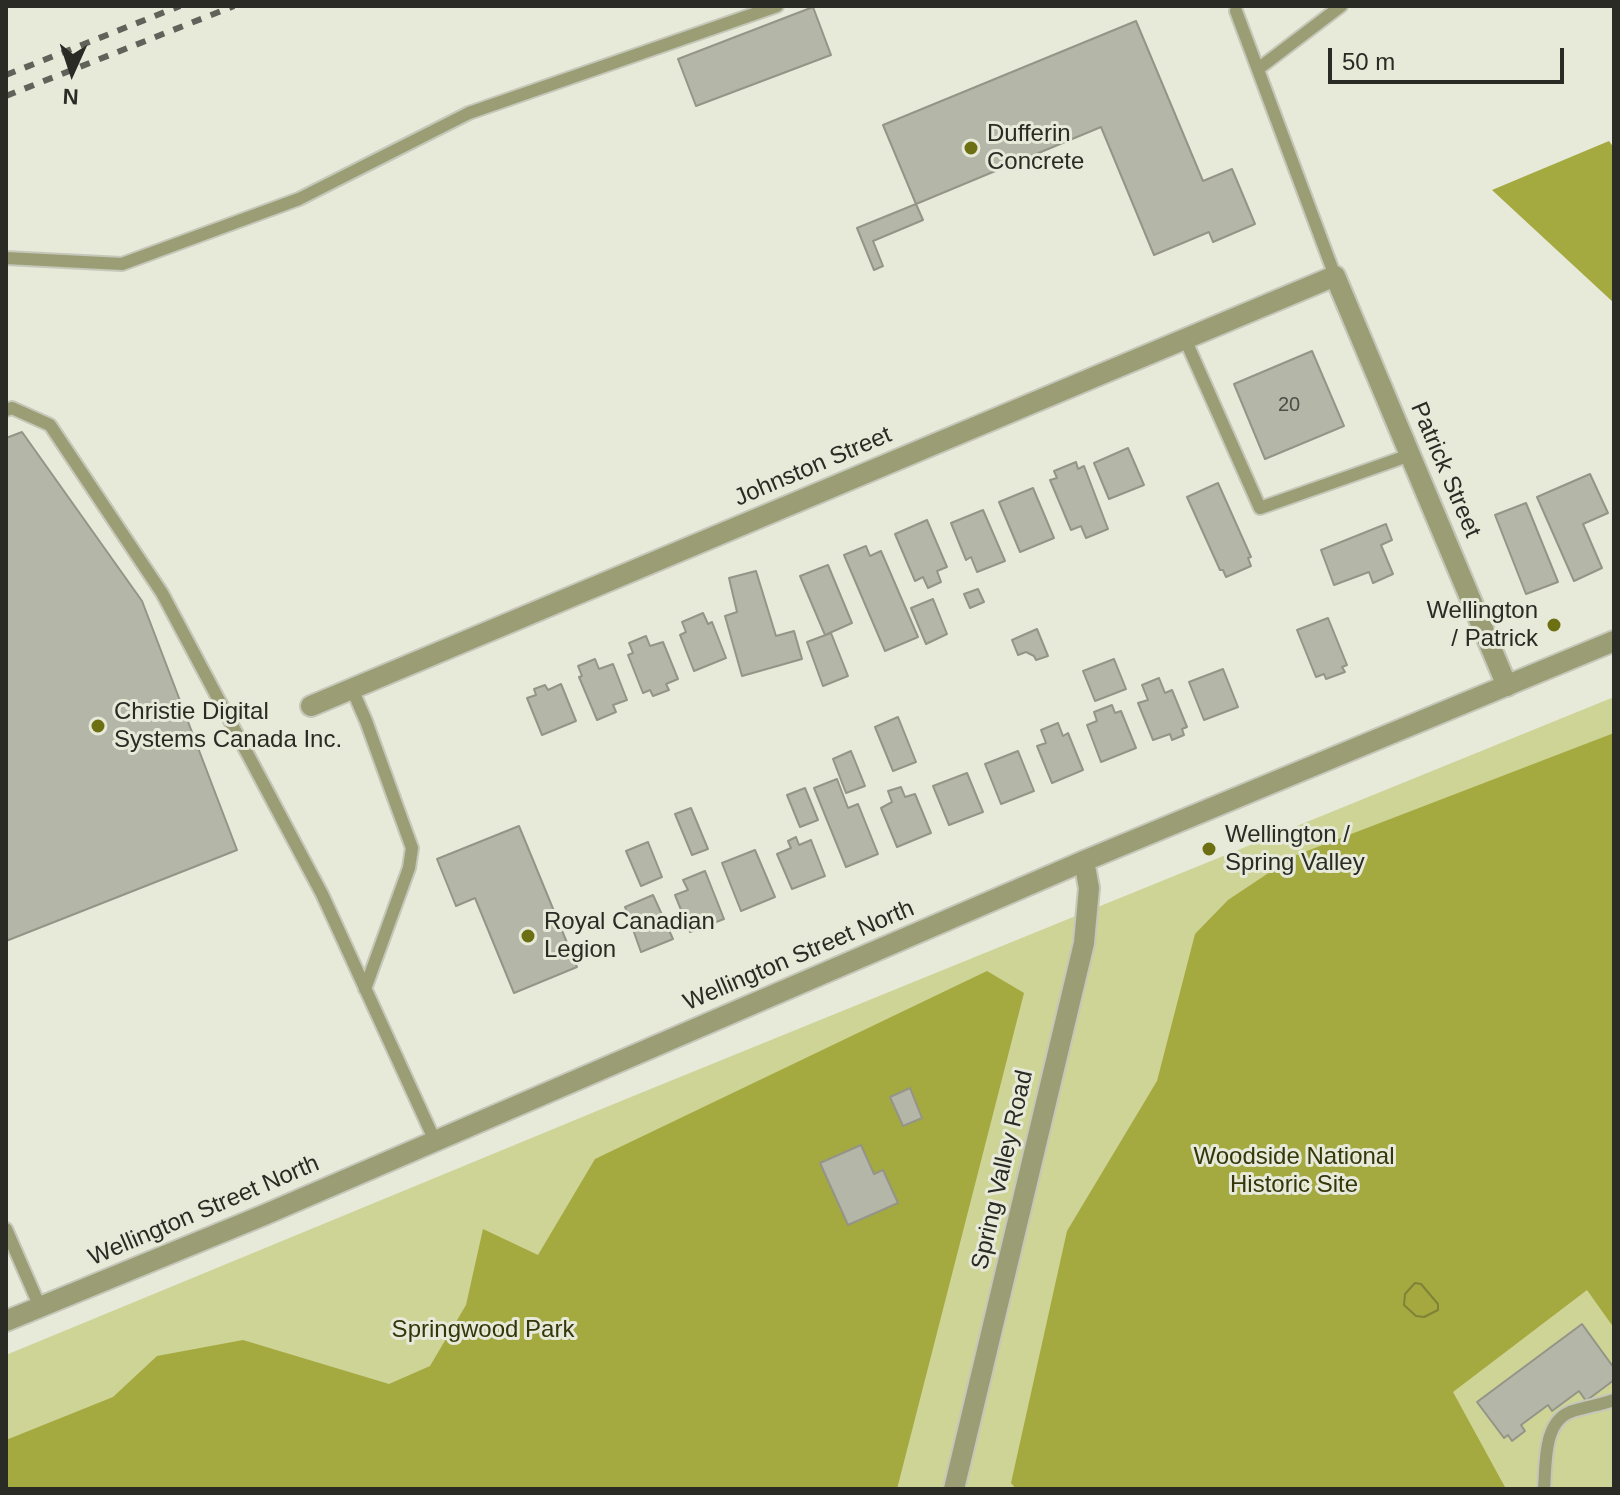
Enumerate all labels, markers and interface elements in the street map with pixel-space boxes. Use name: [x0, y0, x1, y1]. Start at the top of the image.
north arrow: [32, 32, 112, 112]
scale bar: [1332, 32, 1568, 82]
text: 50 m: [1342, 48, 1395, 75]
text: N: [62, 84, 79, 109]
place label: Dufferin Concrete: [987, 120, 1084, 176]
marker: Dufferin Concrete: [962, 139, 980, 157]
house number: 20: [1278, 393, 1300, 417]
street label: Patrick Street: [1404, 398, 1486, 542]
street label: Johnston Street: [730, 421, 896, 513]
place label: Wellington / Patrick: [1426, 597, 1538, 653]
marker: Wellington / Patrick: [1545, 616, 1563, 634]
place label: Christie Digital Systems Canada Inc.: [114, 698, 342, 754]
marker: Christie Digital Systems Canada Inc.: [89, 717, 107, 735]
place label: Wellington / Spring Valley: [1225, 821, 1365, 877]
marker: Wellington / Spring Valley: [1200, 840, 1218, 858]
street label: Wellington Street North: [679, 894, 919, 1018]
place label: Royal Canadian Legion: [544, 908, 715, 964]
marker: Royal Canadian Legion: [519, 927, 537, 945]
street label: Spring Valley Road: [966, 1068, 1040, 1272]
park label: Woodside National Historic Site: [1193, 1143, 1395, 1199]
street label: Wellington Street North: [84, 1149, 324, 1273]
park label: Springwood Park: [392, 1316, 574, 1344]

